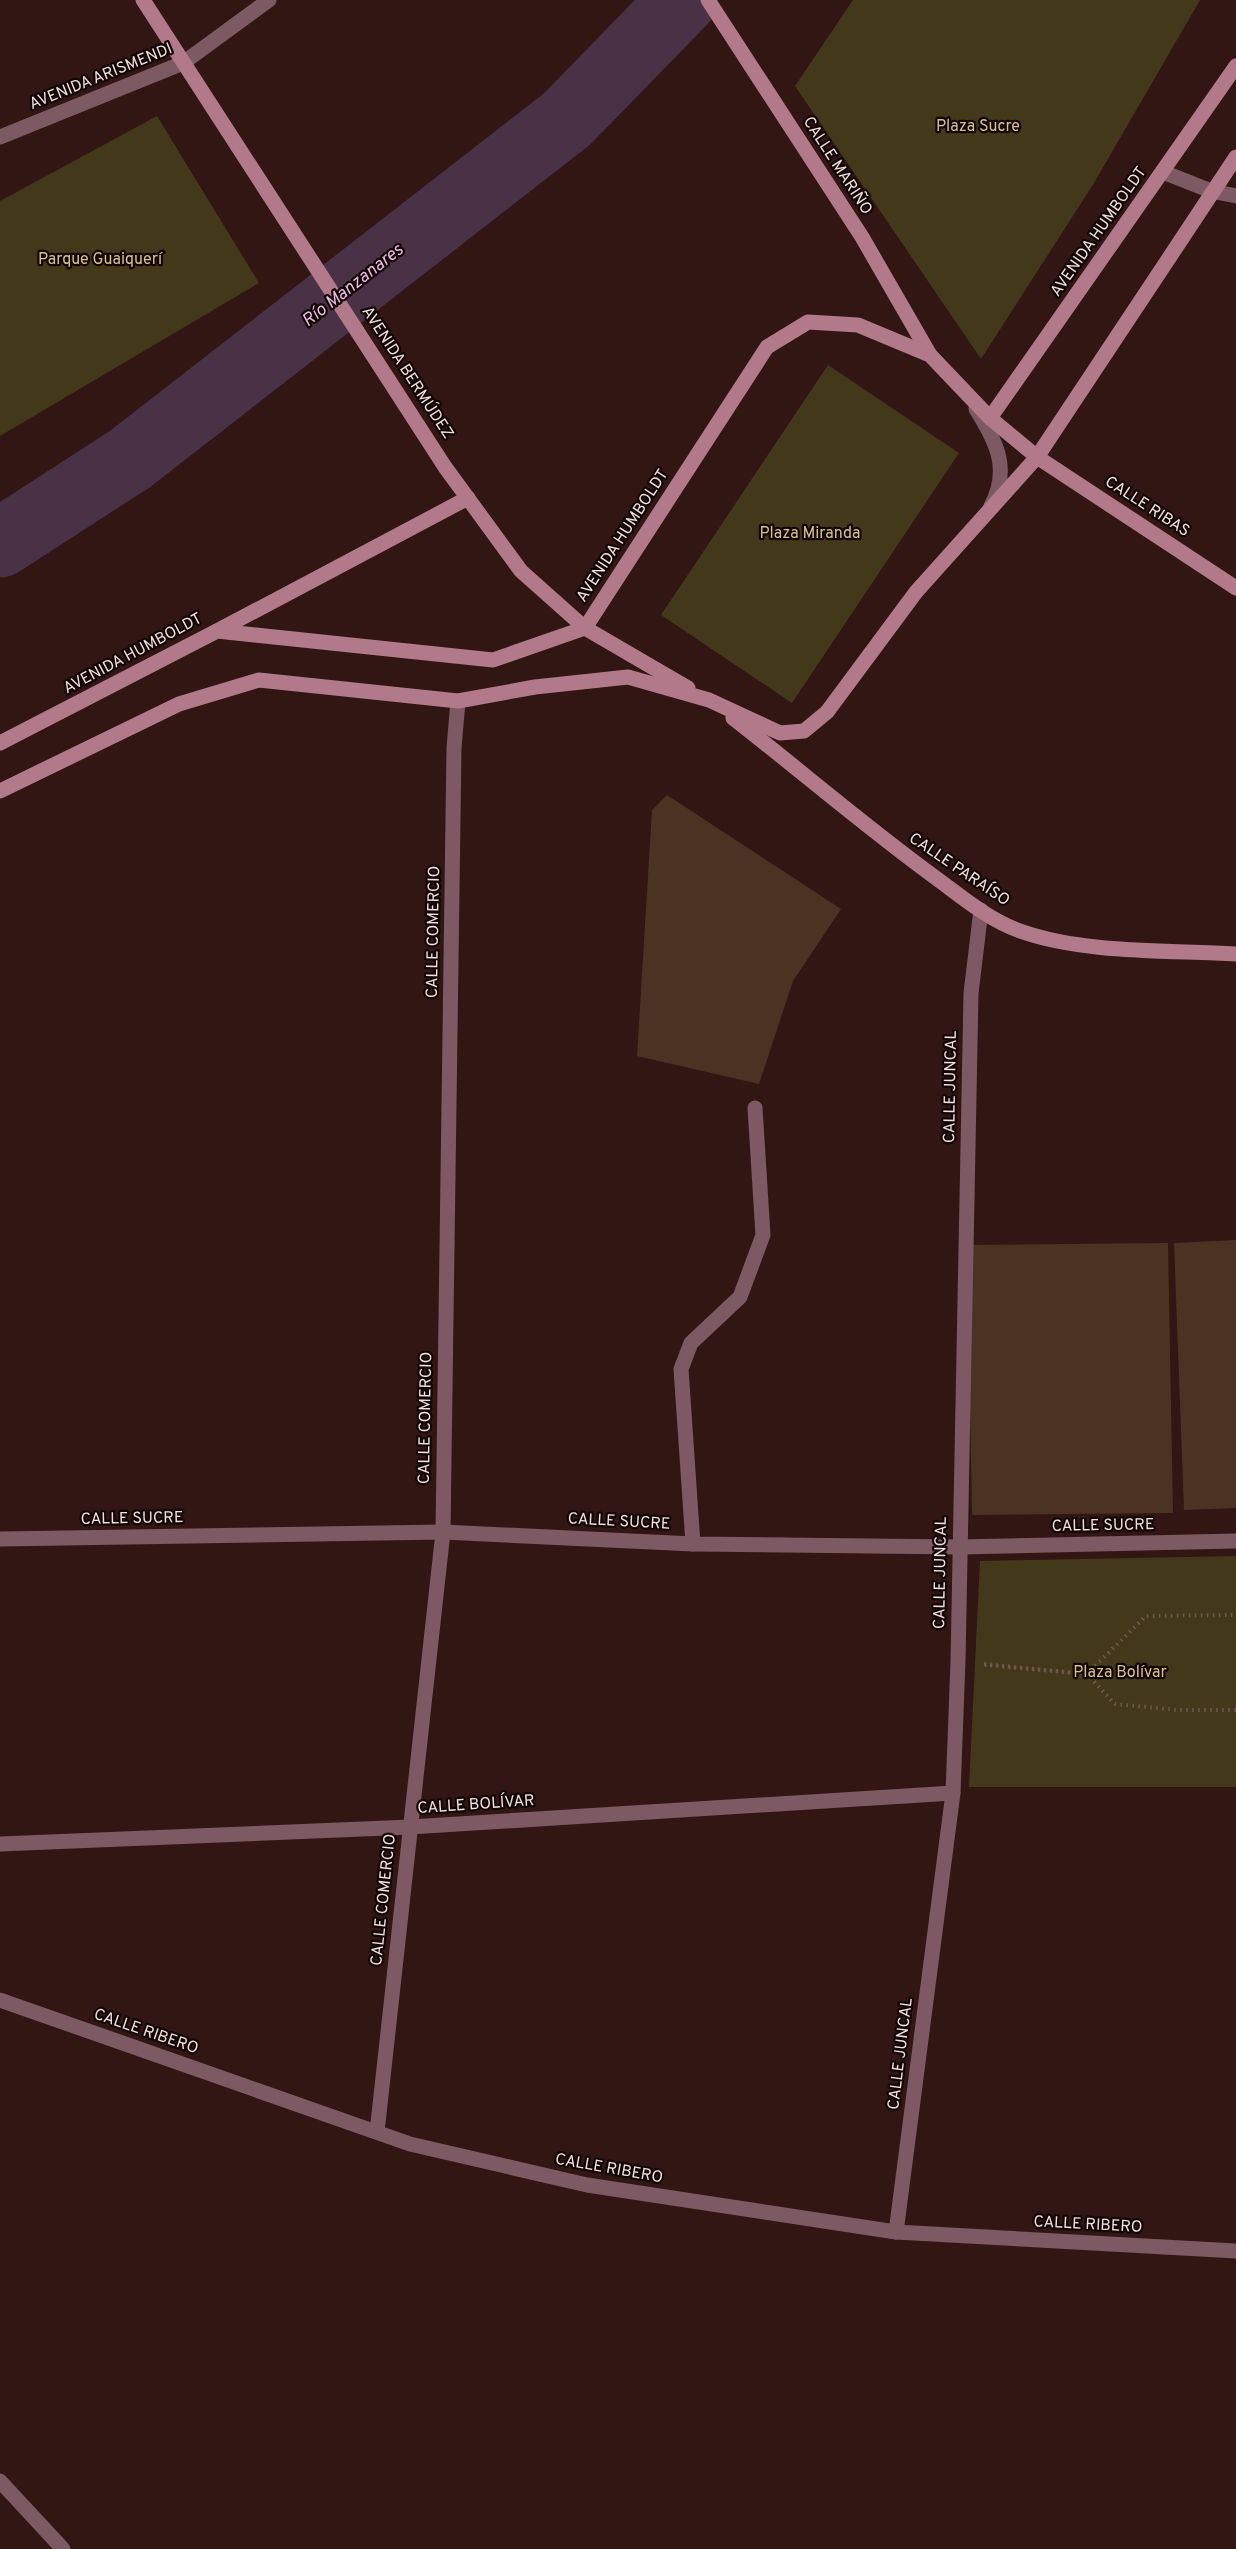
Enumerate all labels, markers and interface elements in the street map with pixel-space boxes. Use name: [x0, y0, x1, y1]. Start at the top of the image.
street label: AVENIDA ARISMENDI: [27, 39, 175, 115]
street label: CALLE MARIÑO: [798, 112, 879, 219]
park label: Plaza Sucre: [936, 117, 1020, 137]
street label: AVENIDA HUMBOLDT: [1047, 163, 1151, 301]
water label: Río Manzanares: [298, 239, 409, 333]
park label: Parque Guaiquerí: [38, 250, 164, 270]
street label: AVENIDA BERMÚDEZ: [357, 302, 459, 443]
street label: AVENIDA HUMBOLDT: [573, 466, 673, 606]
street label: CALLE RIBAS: [1101, 472, 1193, 542]
park label: Plaza Miranda: [759, 524, 861, 544]
street label: AVENIDA HUMBOLDT: [60, 609, 206, 699]
street label: CALLE PARAÍSO: [905, 827, 1014, 911]
street label: CALLE COMERCIO: [423, 866, 445, 998]
street label: CALLE JUNCAL: [940, 1031, 962, 1143]
street label: CALLE COMERCIO: [415, 1352, 437, 1484]
street label: CALLE SUCRE: [80, 1508, 184, 1530]
street label: CALLE SUCRE: [567, 1509, 671, 1535]
street label: CALLE SUCRE: [1051, 1515, 1155, 1537]
street label: CALLE JUNCAL: [930, 1517, 952, 1629]
park label: Plaza Bolívar: [1073, 1663, 1167, 1683]
street label: CALLE BOLÍVAR: [417, 1789, 535, 1819]
street label: CALLE COMERCIO: [367, 1833, 401, 1967]
street label: CALLE JUNCAL: [884, 1997, 918, 2111]
street label: CALLE RIBERO: [91, 2005, 201, 2059]
street label: CALLE RIBERO: [554, 2150, 664, 2188]
street label: CALLE RIBERO: [1033, 2212, 1143, 2238]

